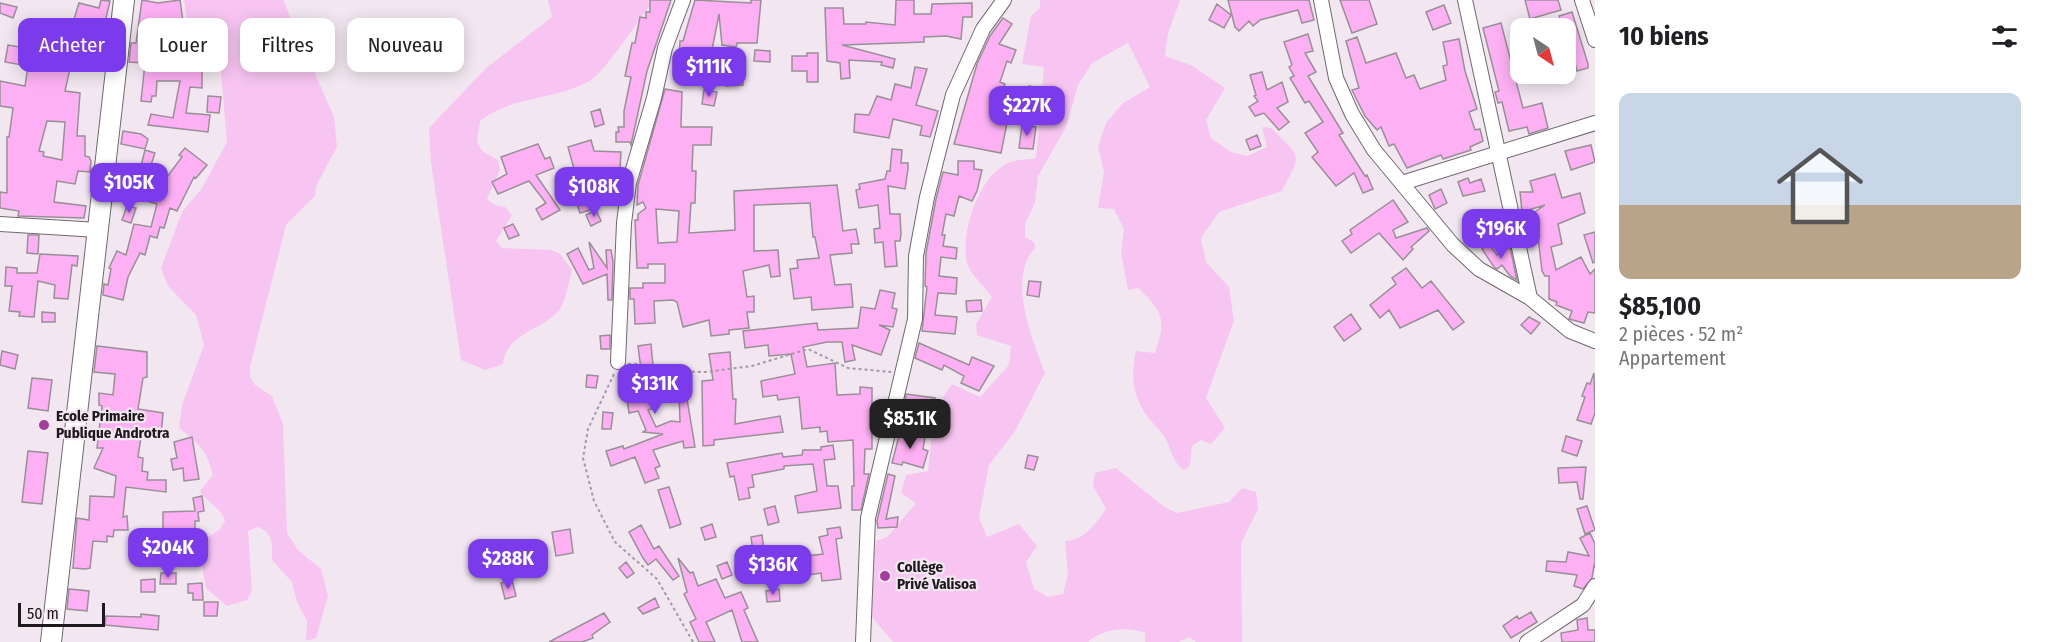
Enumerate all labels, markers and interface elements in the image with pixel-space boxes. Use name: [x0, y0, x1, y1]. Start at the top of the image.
chip: Acheter: [18, 18, 126, 72]
chip: Louer: [138, 18, 228, 72]
chip: Filtres: [240, 18, 335, 72]
chip: Nouveau: [347, 18, 464, 72]
north arrow: [1510, 18, 1576, 84]
map controls: [1510, 18, 1576, 84]
icon: filters: [1988, 20, 2021, 53]
text: 10 biens: [1619, 21, 1709, 52]
pin: $111K: [667, 47, 751, 98]
text: $111K: [686, 54, 732, 78]
pin: $227K: [985, 86, 1069, 137]
text: $227K: [1003, 93, 1051, 117]
icon: home: [1766, 132, 1874, 240]
pin: $105K: [87, 163, 171, 214]
pin: $108K: [552, 167, 636, 218]
text: $105K: [104, 170, 154, 194]
text: $108K: [569, 174, 619, 198]
pin: $196K: [1459, 209, 1543, 260]
text: $196K: [1476, 216, 1526, 240]
text: $85,100: [1619, 291, 1701, 322]
text: 2 pièces · 52 m²: [1619, 322, 1743, 346]
text: Appartement: [1619, 346, 1726, 370]
pin: $131K: [613, 364, 697, 415]
text: $131K: [632, 371, 678, 395]
pin: $85.1K: [861, 399, 959, 450]
text: $85.1K: [884, 406, 937, 430]
place label: Ecole Primaire Publique Androtra: [56, 407, 170, 442]
marker: Ecole Primaire Publique Androtra: [37, 418, 51, 432]
pin: $204K: [126, 528, 210, 579]
text: $204K: [142, 535, 194, 559]
pin: $288K: [466, 539, 550, 590]
pin: $136K: [731, 545, 815, 596]
text: $288K: [482, 546, 534, 570]
text: $136K: [748, 552, 798, 576]
place label: Collège Privé Valisoa: [897, 558, 977, 593]
marker: Collège Privé Valisoa: [878, 569, 892, 583]
scale bar: [18, 600, 105, 628]
text: 50 m: [27, 604, 59, 623]

